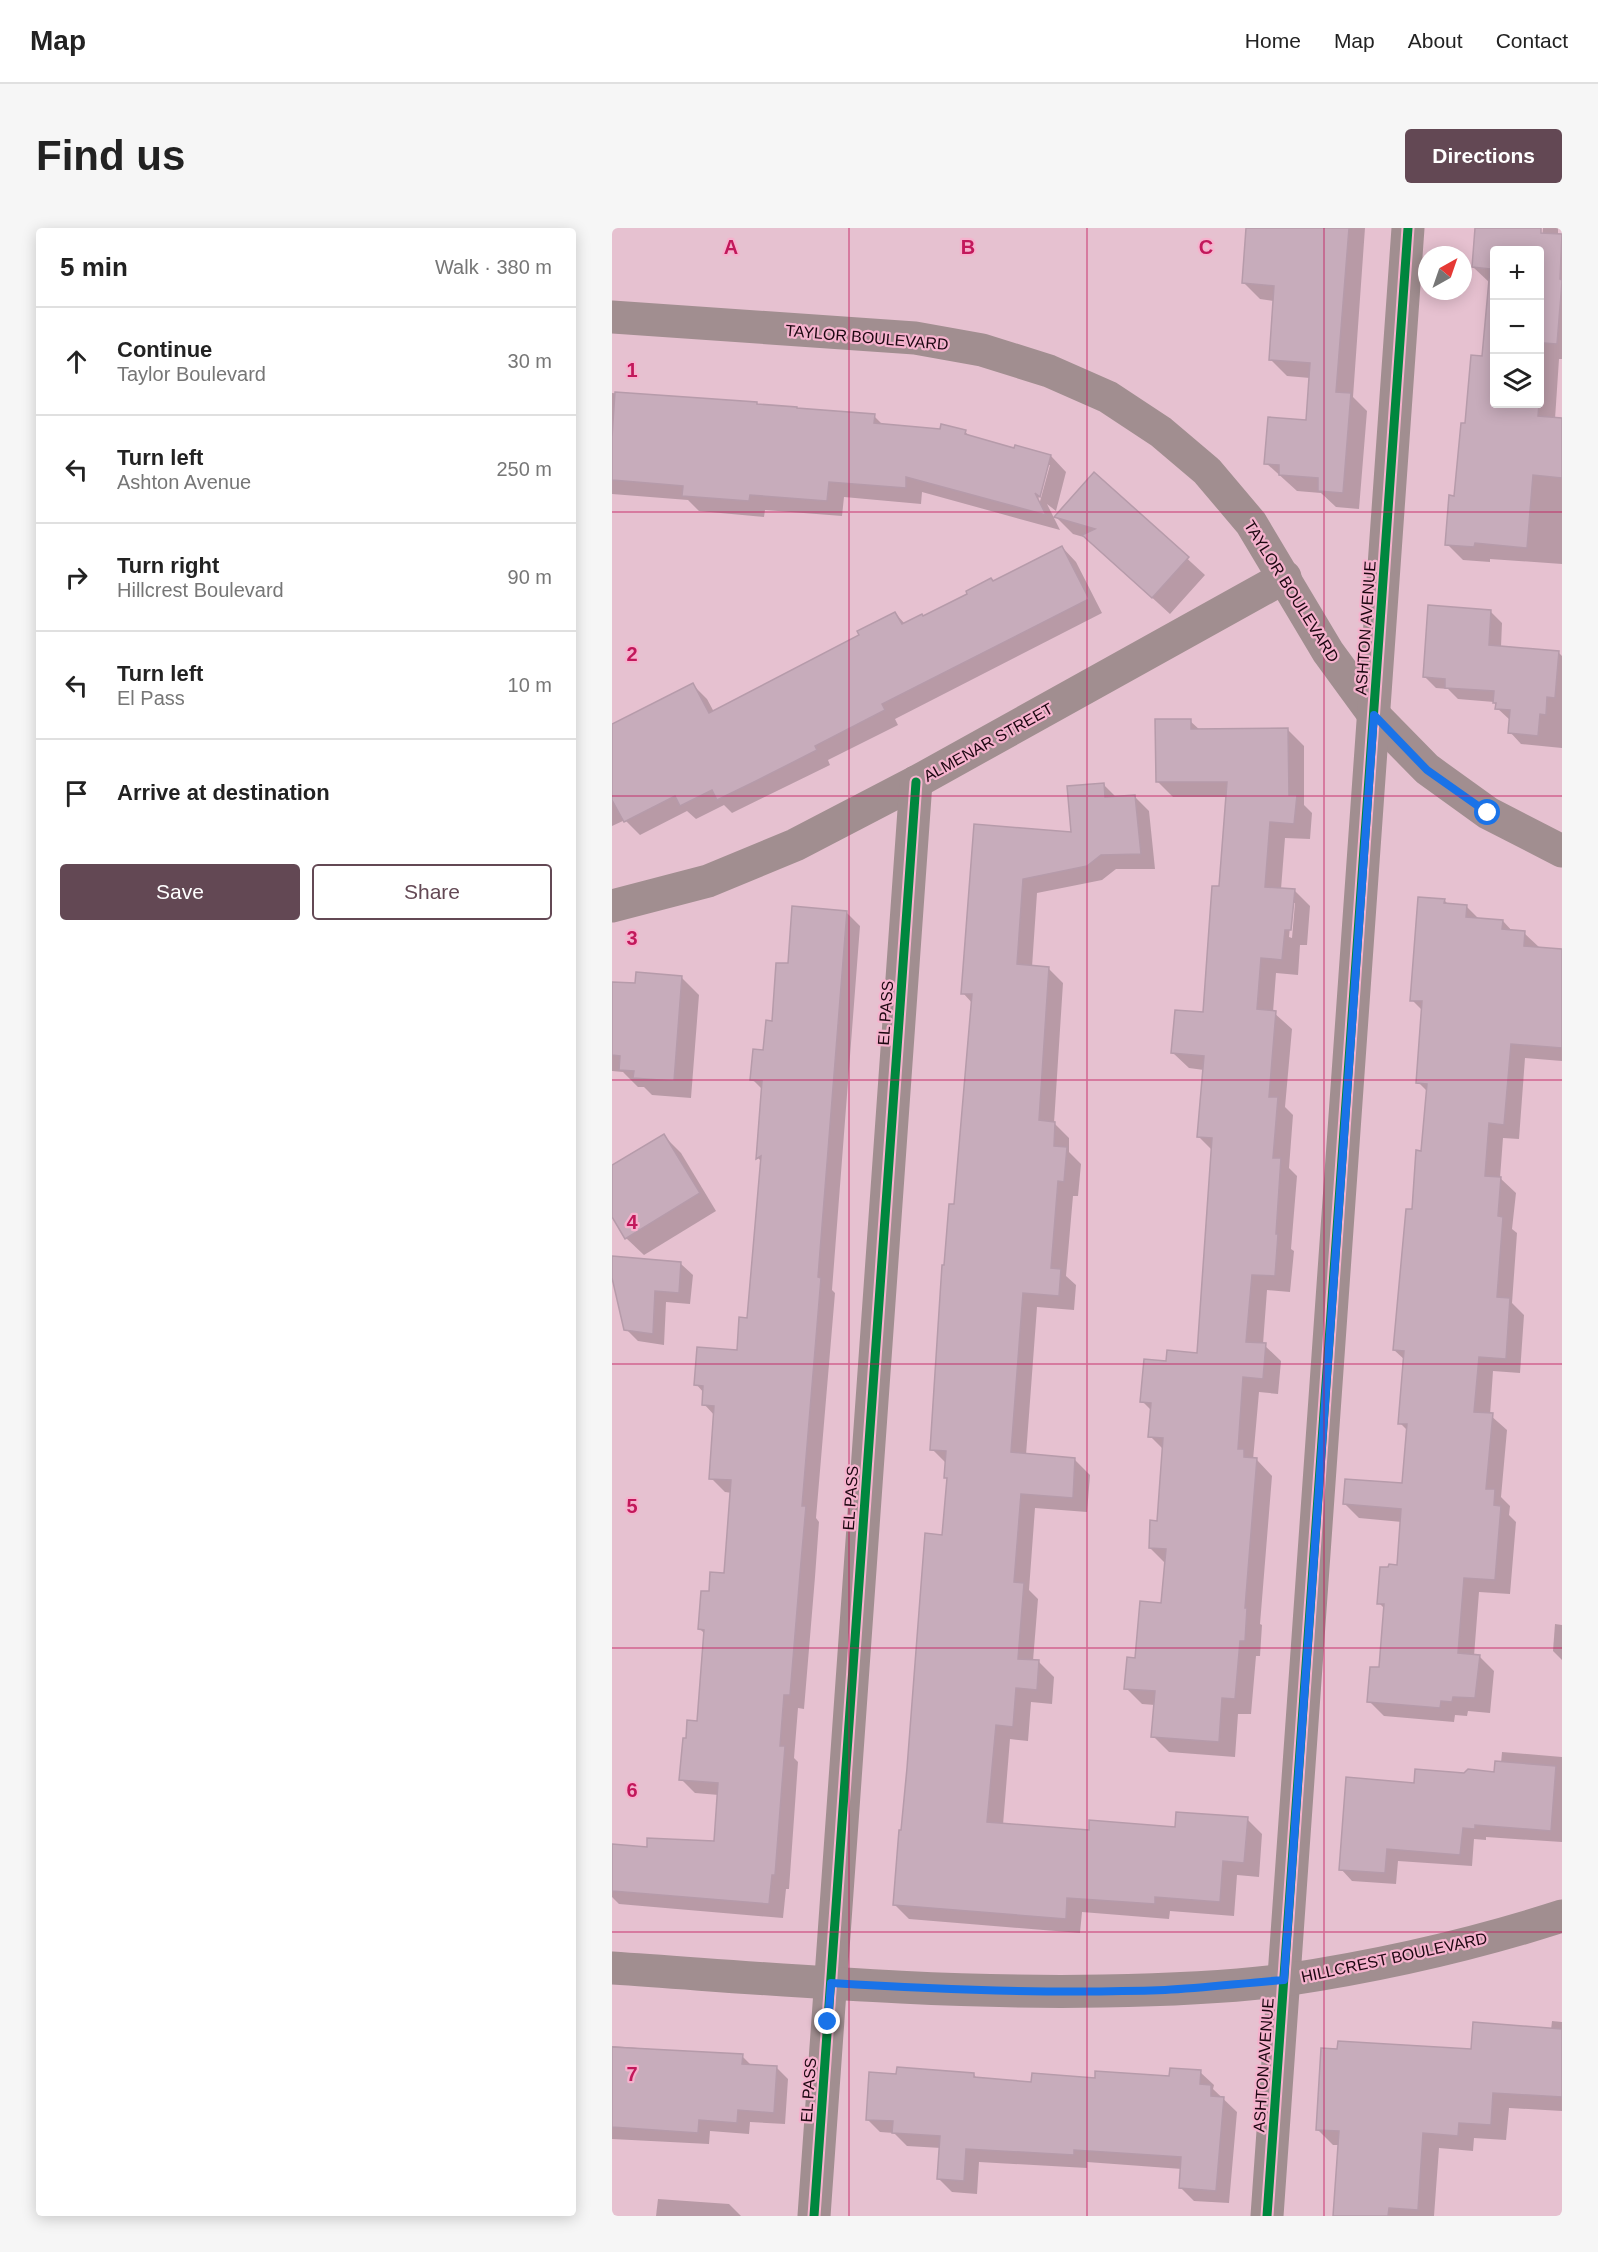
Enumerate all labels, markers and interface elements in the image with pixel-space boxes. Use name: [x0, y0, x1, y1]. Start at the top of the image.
text: Map: [30, 25, 86, 56]
text: Home: [1245, 29, 1301, 52]
text: Map: [1334, 29, 1375, 52]
text: About: [1408, 29, 1463, 52]
text: Contact: [1496, 29, 1568, 52]
button: Directions: [1405, 129, 1562, 183]
text: Find us: [36, 132, 185, 179]
text: A: [724, 236, 738, 258]
text: B: [961, 236, 975, 258]
text: C: [1199, 236, 1213, 258]
north arrow: [1418, 246, 1472, 300]
map controls: [1490, 246, 1544, 408]
button: +: [1490, 246, 1544, 300]
text: 5 min: [60, 252, 128, 282]
text: Walk · 380 m: [435, 256, 552, 278]
button: −: [1490, 300, 1544, 354]
street label: TAYLOR BOULEVARD: [785, 322, 949, 353]
text: Continue: [117, 337, 212, 362]
icon: ahead: [60, 345, 93, 378]
text: 30 m: [508, 350, 552, 372]
button: layers: [1490, 354, 1544, 408]
text: 1: [626, 359, 638, 381]
text: Taylor Boulevard: [117, 363, 266, 385]
text: Turn left: [117, 445, 203, 470]
icon: left: [60, 453, 93, 486]
text: 250 m: [496, 458, 552, 480]
text: Ashton Avenue: [117, 471, 251, 493]
street label: TAYLOR BOULEVARD: [1241, 517, 1342, 665]
text: Turn right: [117, 553, 219, 578]
street label: ASHTON AVENUE: [1352, 560, 1379, 696]
icon: right: [60, 561, 93, 594]
text: 90 m: [508, 566, 552, 588]
text: Hillcrest Boulevard: [117, 579, 284, 601]
text: 2: [626, 643, 638, 665]
text: Turn left: [117, 661, 203, 686]
icon: left: [60, 669, 93, 702]
text: 10 m: [508, 674, 552, 696]
text: El Pass: [117, 687, 185, 709]
street label: ALMENAR STREET: [921, 700, 1056, 785]
icon: arrive: [60, 777, 93, 810]
text: Arrive at destination: [117, 780, 330, 805]
route start: [1474, 799, 1500, 825]
button: Save: [60, 864, 300, 920]
button: Share: [312, 864, 552, 920]
text: 3: [626, 927, 638, 949]
street label: EL PASS: [875, 980, 896, 1046]
text: 4: [626, 1211, 638, 1233]
street label: EL PASS: [840, 1465, 861, 1531]
text: 5: [626, 1495, 638, 1517]
text: 6: [626, 1779, 638, 1801]
street label: HILLCREST BOULEVARD: [1300, 1929, 1489, 1986]
street label: ASHTON AVENUE: [1250, 1997, 1277, 2133]
route end: [814, 2008, 840, 2034]
street label: EL PASS: [798, 2057, 819, 2123]
text: 7: [626, 2063, 638, 2085]

